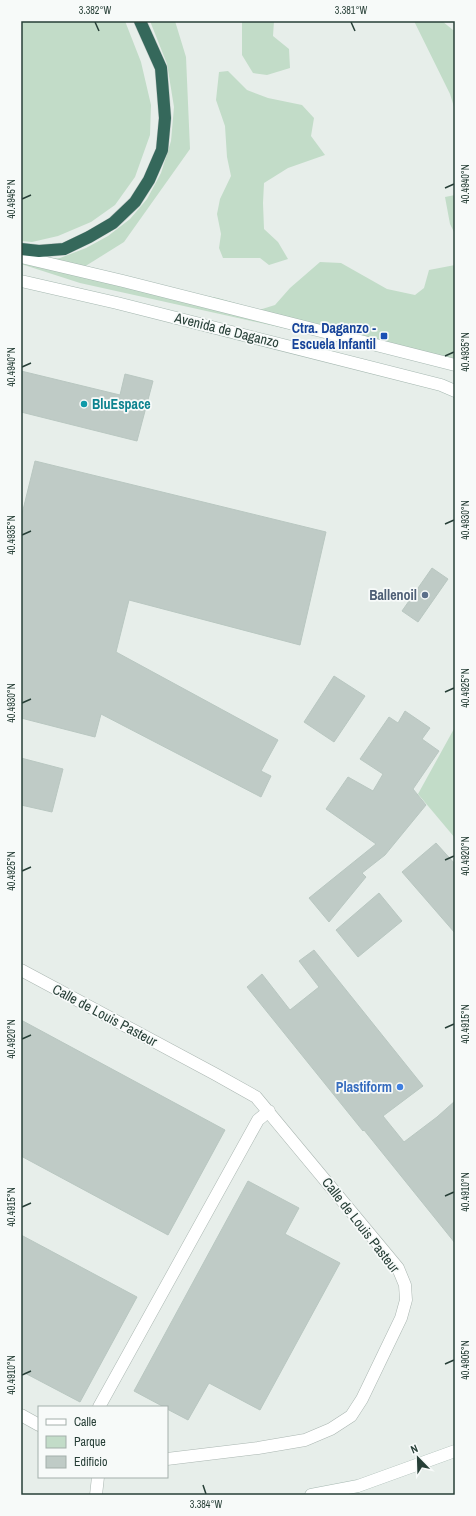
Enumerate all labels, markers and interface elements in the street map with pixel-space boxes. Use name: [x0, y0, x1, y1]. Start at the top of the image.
text: 3.382°W: [79, 4, 111, 17]
text: 3.381°W: [335, 4, 367, 17]
text: 40.4940°N: [459, 164, 472, 204]
text: 40.4945°N: [5, 179, 18, 219]
street label: Avenida de Daganzo: [172, 308, 281, 352]
place label: Ctra. Daganzo - Escuela Infantil: [292, 319, 376, 353]
marker: Ctra. Daganzo - Escuela Infantil: [379, 331, 389, 341]
text: 40.4935°N: [459, 332, 472, 372]
text: 40.4940°N: [5, 347, 18, 387]
place label: BluEspace: [92, 395, 151, 413]
marker: BluEspace: [79, 399, 89, 409]
text: 40.4930°N: [459, 500, 472, 540]
text: 40.4935°N: [5, 515, 18, 555]
place label: Ballenoil: [369, 586, 417, 604]
marker: Ballenoil: [420, 590, 430, 600]
text: 40.4925°N: [459, 668, 472, 708]
text: 40.4930°N: [5, 683, 18, 723]
text: 40.4920°N: [459, 836, 472, 876]
text: 40.4925°N: [5, 851, 18, 891]
street label: Calle de Louis Pasteur: [49, 980, 161, 1050]
text: 40.4915°N: [459, 1004, 472, 1044]
text: 40.4920°N: [5, 1019, 18, 1059]
place label: Plastiform: [336, 1078, 392, 1096]
marker: Plastiform: [395, 1082, 405, 1092]
text: 40.4910°N: [459, 1172, 472, 1212]
street label: Calle de Louis Pasteur: [318, 1174, 404, 1276]
text: 40.4915°N: [5, 1187, 18, 1227]
text: 40.4905°N: [459, 1340, 472, 1380]
text: 40.4910°N: [5, 1355, 18, 1395]
legend: [38, 1406, 168, 1478]
text: Calle: [74, 1414, 96, 1430]
text: Parque: [74, 1434, 106, 1450]
north arrow: [398, 1438, 438, 1478]
text: N: [408, 1441, 420, 1457]
text: Edificio: [74, 1454, 107, 1470]
text: 3.384°W: [190, 1498, 222, 1511]

